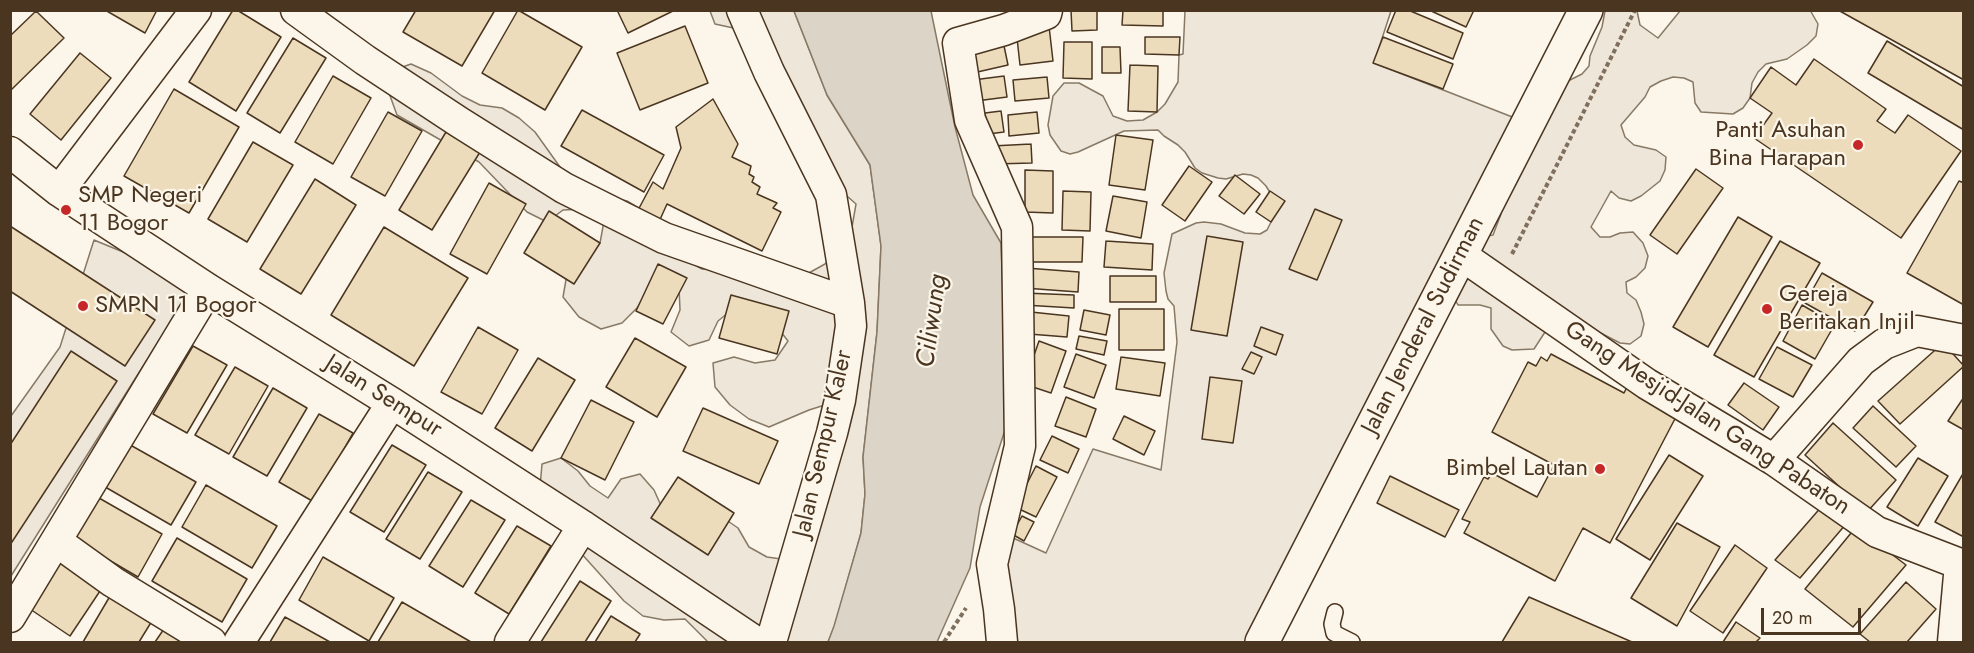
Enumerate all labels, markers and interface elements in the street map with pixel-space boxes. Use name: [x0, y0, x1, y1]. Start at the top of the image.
place label: Panti Asuhan Bina Harapan: [1709, 117, 1846, 173]
marker: Panti Asuhan Bina Harapan: [1851, 138, 1865, 152]
place label: SMP Negeri 11 Bogor: [78, 182, 202, 238]
marker: SMP Negeri 11 Bogor: [59, 203, 73, 217]
street label: Jalan Jenderal Sudirman: [1357, 212, 1491, 440]
water label: Ciliwung: [911, 272, 955, 370]
place label: Gereja Beritakan Injil: [1779, 281, 1915, 337]
place label: SMPN 11 Bogor: [95, 292, 257, 320]
marker: SMPN 11 Bogor: [76, 299, 90, 313]
marker: Gereja Beritakan Injil: [1760, 302, 1774, 316]
street label: Gang Mesjid-Jalan Gang Pabaton: [1559, 316, 1855, 522]
street label: Jalan Sempur Kaler: [788, 348, 860, 540]
street label: Jalan Sempur: [319, 350, 447, 444]
place label: Bimbel Lautan: [1446, 455, 1588, 483]
marker: Bimbel Lautan: [1593, 462, 1607, 476]
scale bar: [1764, 596, 1864, 634]
text: 20 m: [1772, 605, 1812, 631]

